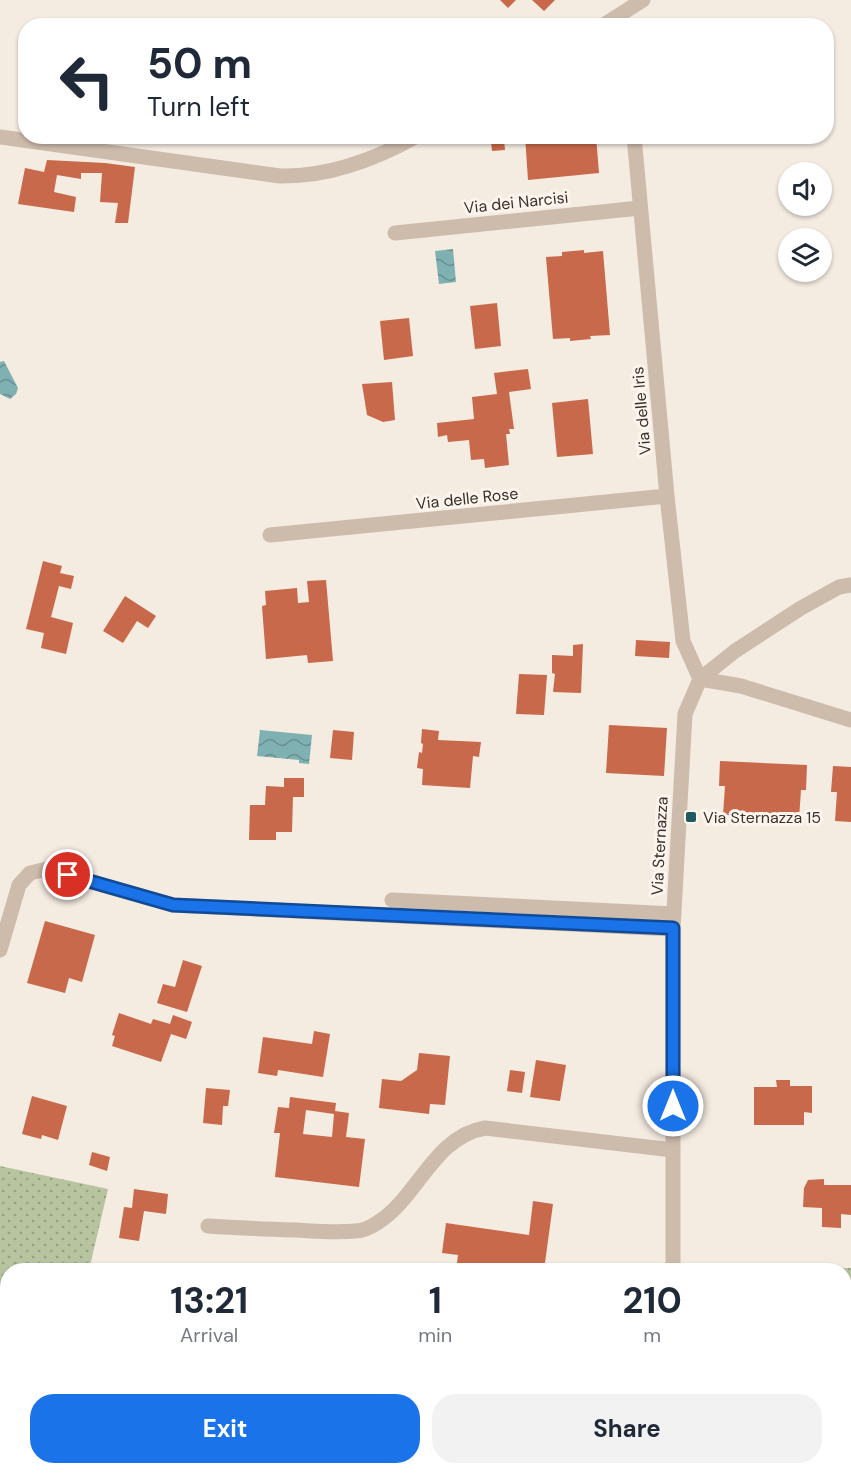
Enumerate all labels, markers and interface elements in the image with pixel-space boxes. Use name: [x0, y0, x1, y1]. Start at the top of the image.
text: 50 m: [147, 36, 252, 91]
icon: left: [48, 42, 126, 120]
text: Turn left: [147, 89, 250, 124]
map controls: [778, 162, 832, 282]
button: sound: [778, 162, 832, 216]
street label: Via dei Narcisi: [463, 187, 569, 218]
button: layers: [778, 228, 832, 282]
street label: Via delle Iris: [627, 366, 656, 456]
street label: Via delle Rose: [415, 483, 519, 514]
street label: Via Sternazza: [646, 796, 673, 896]
place label: Via Sternazza 15: [703, 807, 821, 828]
marker: Via Sternazza 15: [684, 810, 698, 824]
pin: [42, 849, 93, 900]
icon: arrive: [51, 858, 84, 891]
position arrow: [641, 1074, 705, 1138]
text: 13:21: [170, 1277, 248, 1324]
text: 1: [429, 1277, 442, 1324]
text: 210: [623, 1277, 682, 1324]
text: Arrival: [180, 1322, 238, 1348]
text: min: [418, 1322, 452, 1348]
text: m: [643, 1322, 661, 1348]
button: Exit: [30, 1394, 420, 1463]
button: Share: [432, 1394, 822, 1463]

